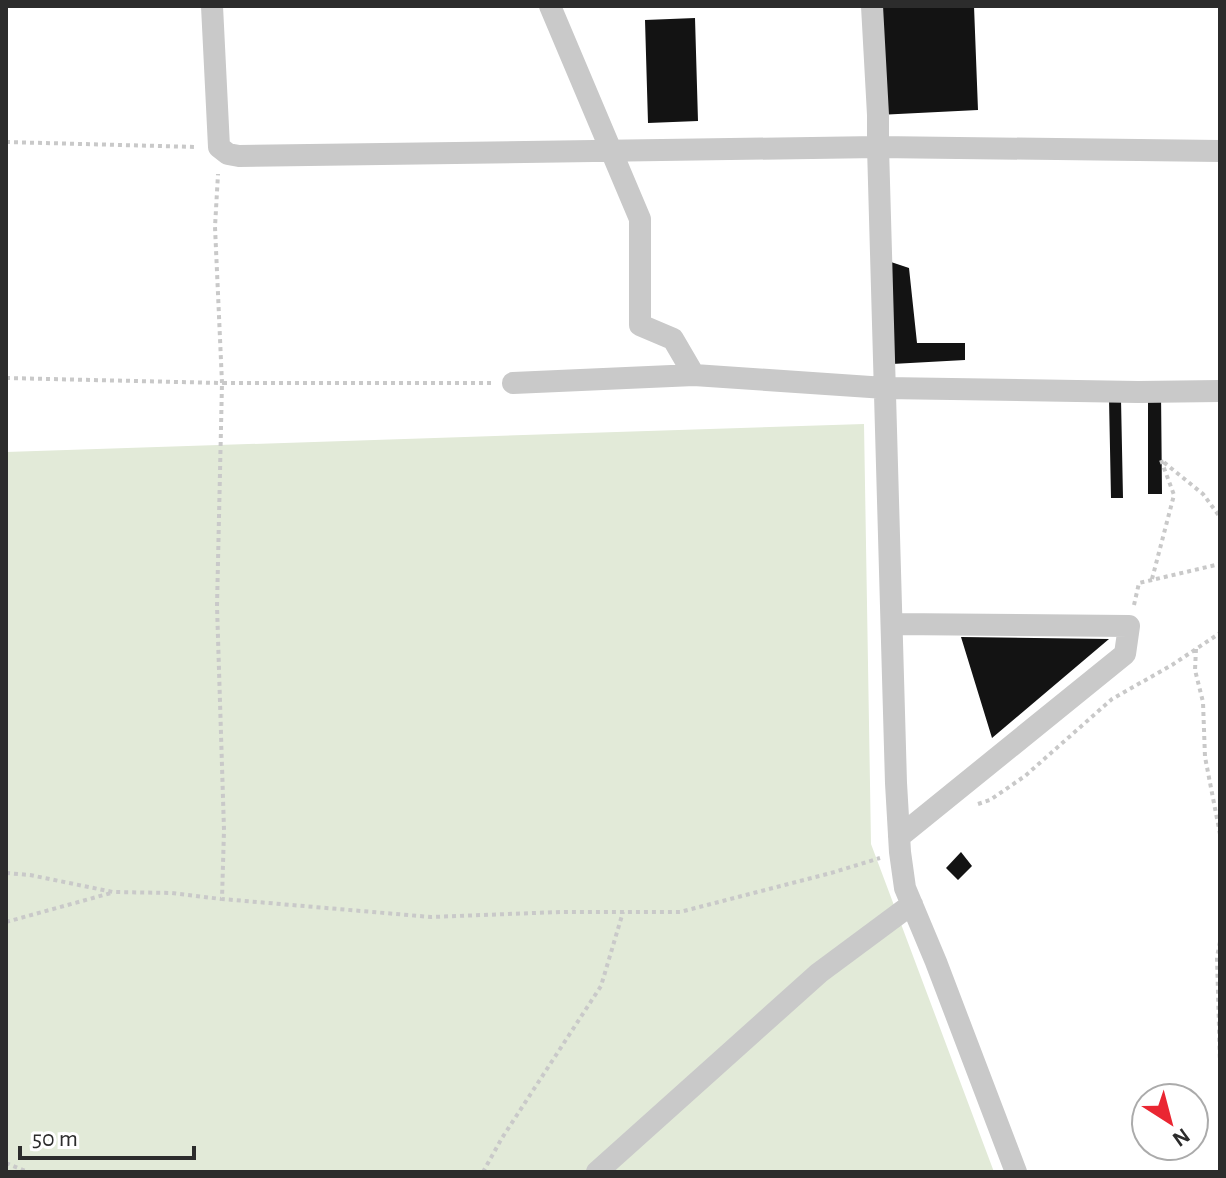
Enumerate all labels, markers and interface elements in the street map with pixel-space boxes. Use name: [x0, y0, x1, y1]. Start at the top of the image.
north arrow: [1130, 1082, 1210, 1162]
scale bar: [20, 1110, 194, 1160]
text: N: [1169, 1124, 1194, 1151]
text: 50 m: [32, 1127, 78, 1151]

